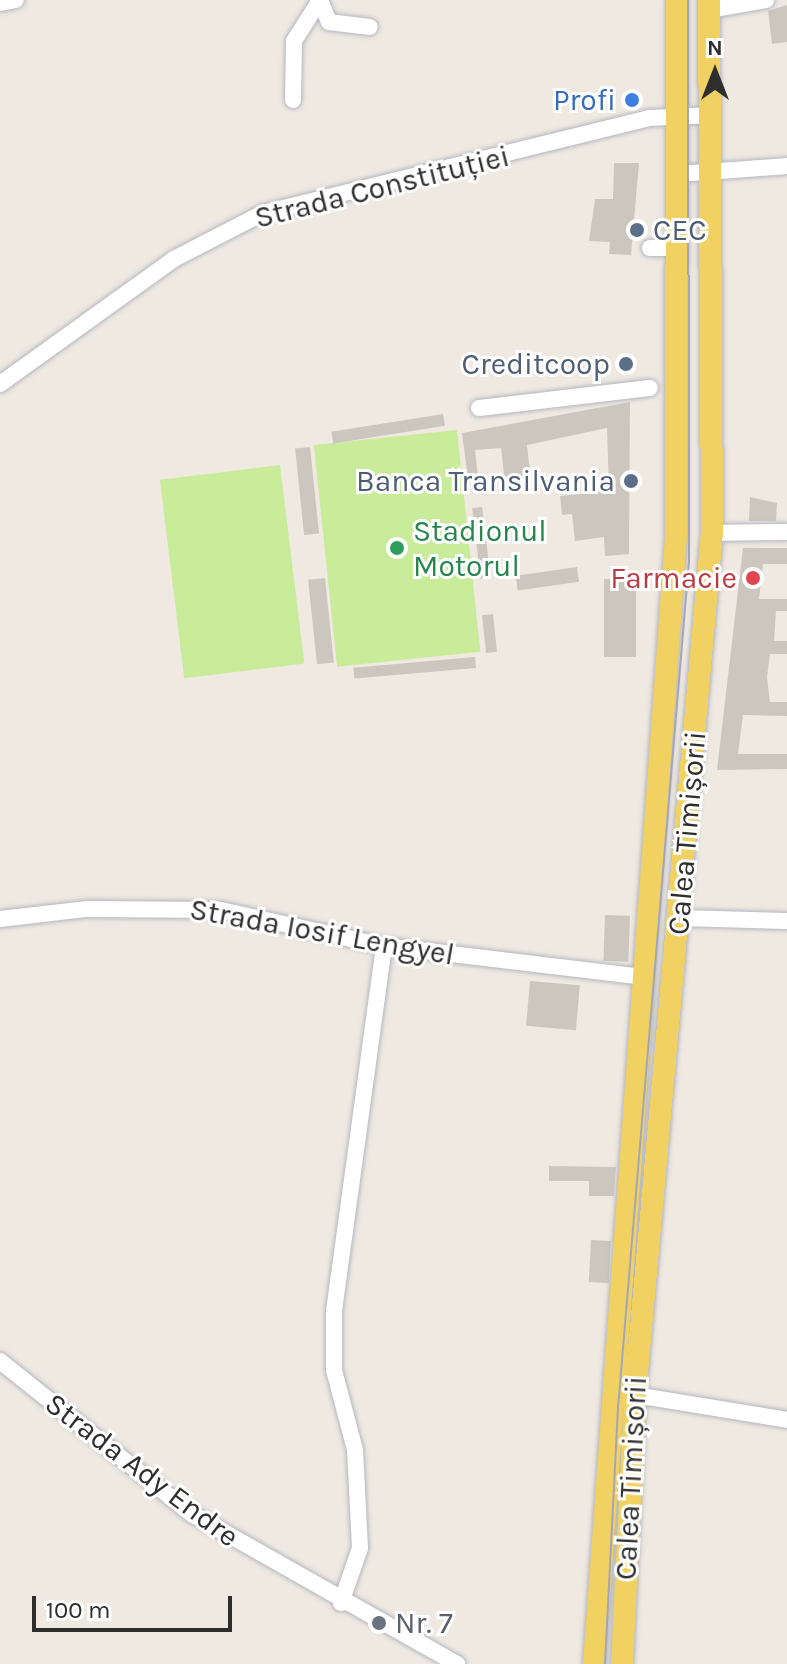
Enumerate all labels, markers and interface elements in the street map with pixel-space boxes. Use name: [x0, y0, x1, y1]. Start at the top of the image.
north arrow: [675, 32, 755, 112]
text: N: [707, 35, 723, 61]
place label: Profi: [553, 82, 616, 118]
marker: Profi: [623, 91, 641, 109]
street label: Strada Constituției: [251, 138, 513, 236]
place label: CEC: [653, 212, 707, 248]
marker: CEC: [628, 221, 646, 239]
place label: Creditcoop: [462, 346, 610, 382]
marker: Creditcoop: [617, 355, 635, 373]
place label: Banca Transilvania: [356, 463, 615, 499]
marker: Banca Transilvania: [622, 472, 640, 490]
place label: Stadionul Motorul: [413, 513, 547, 584]
marker: Stadionul Motorul: [388, 539, 406, 557]
place label: Farmacie: [610, 560, 737, 596]
marker: Farmacie: [744, 569, 762, 587]
street label: Calea Timișorii: [660, 730, 714, 936]
street label: Strada Iosif Lengyel: [187, 891, 457, 973]
street label: Calea Timișorii: [608, 1375, 654, 1581]
street label: Strada Ady Endre: [38, 1385, 246, 1555]
scale bar: [36, 1580, 236, 1630]
text: 100 m: [46, 1596, 111, 1624]
place label: Nr. 7: [395, 1605, 453, 1641]
marker: Nr. 7: [370, 1614, 388, 1632]

